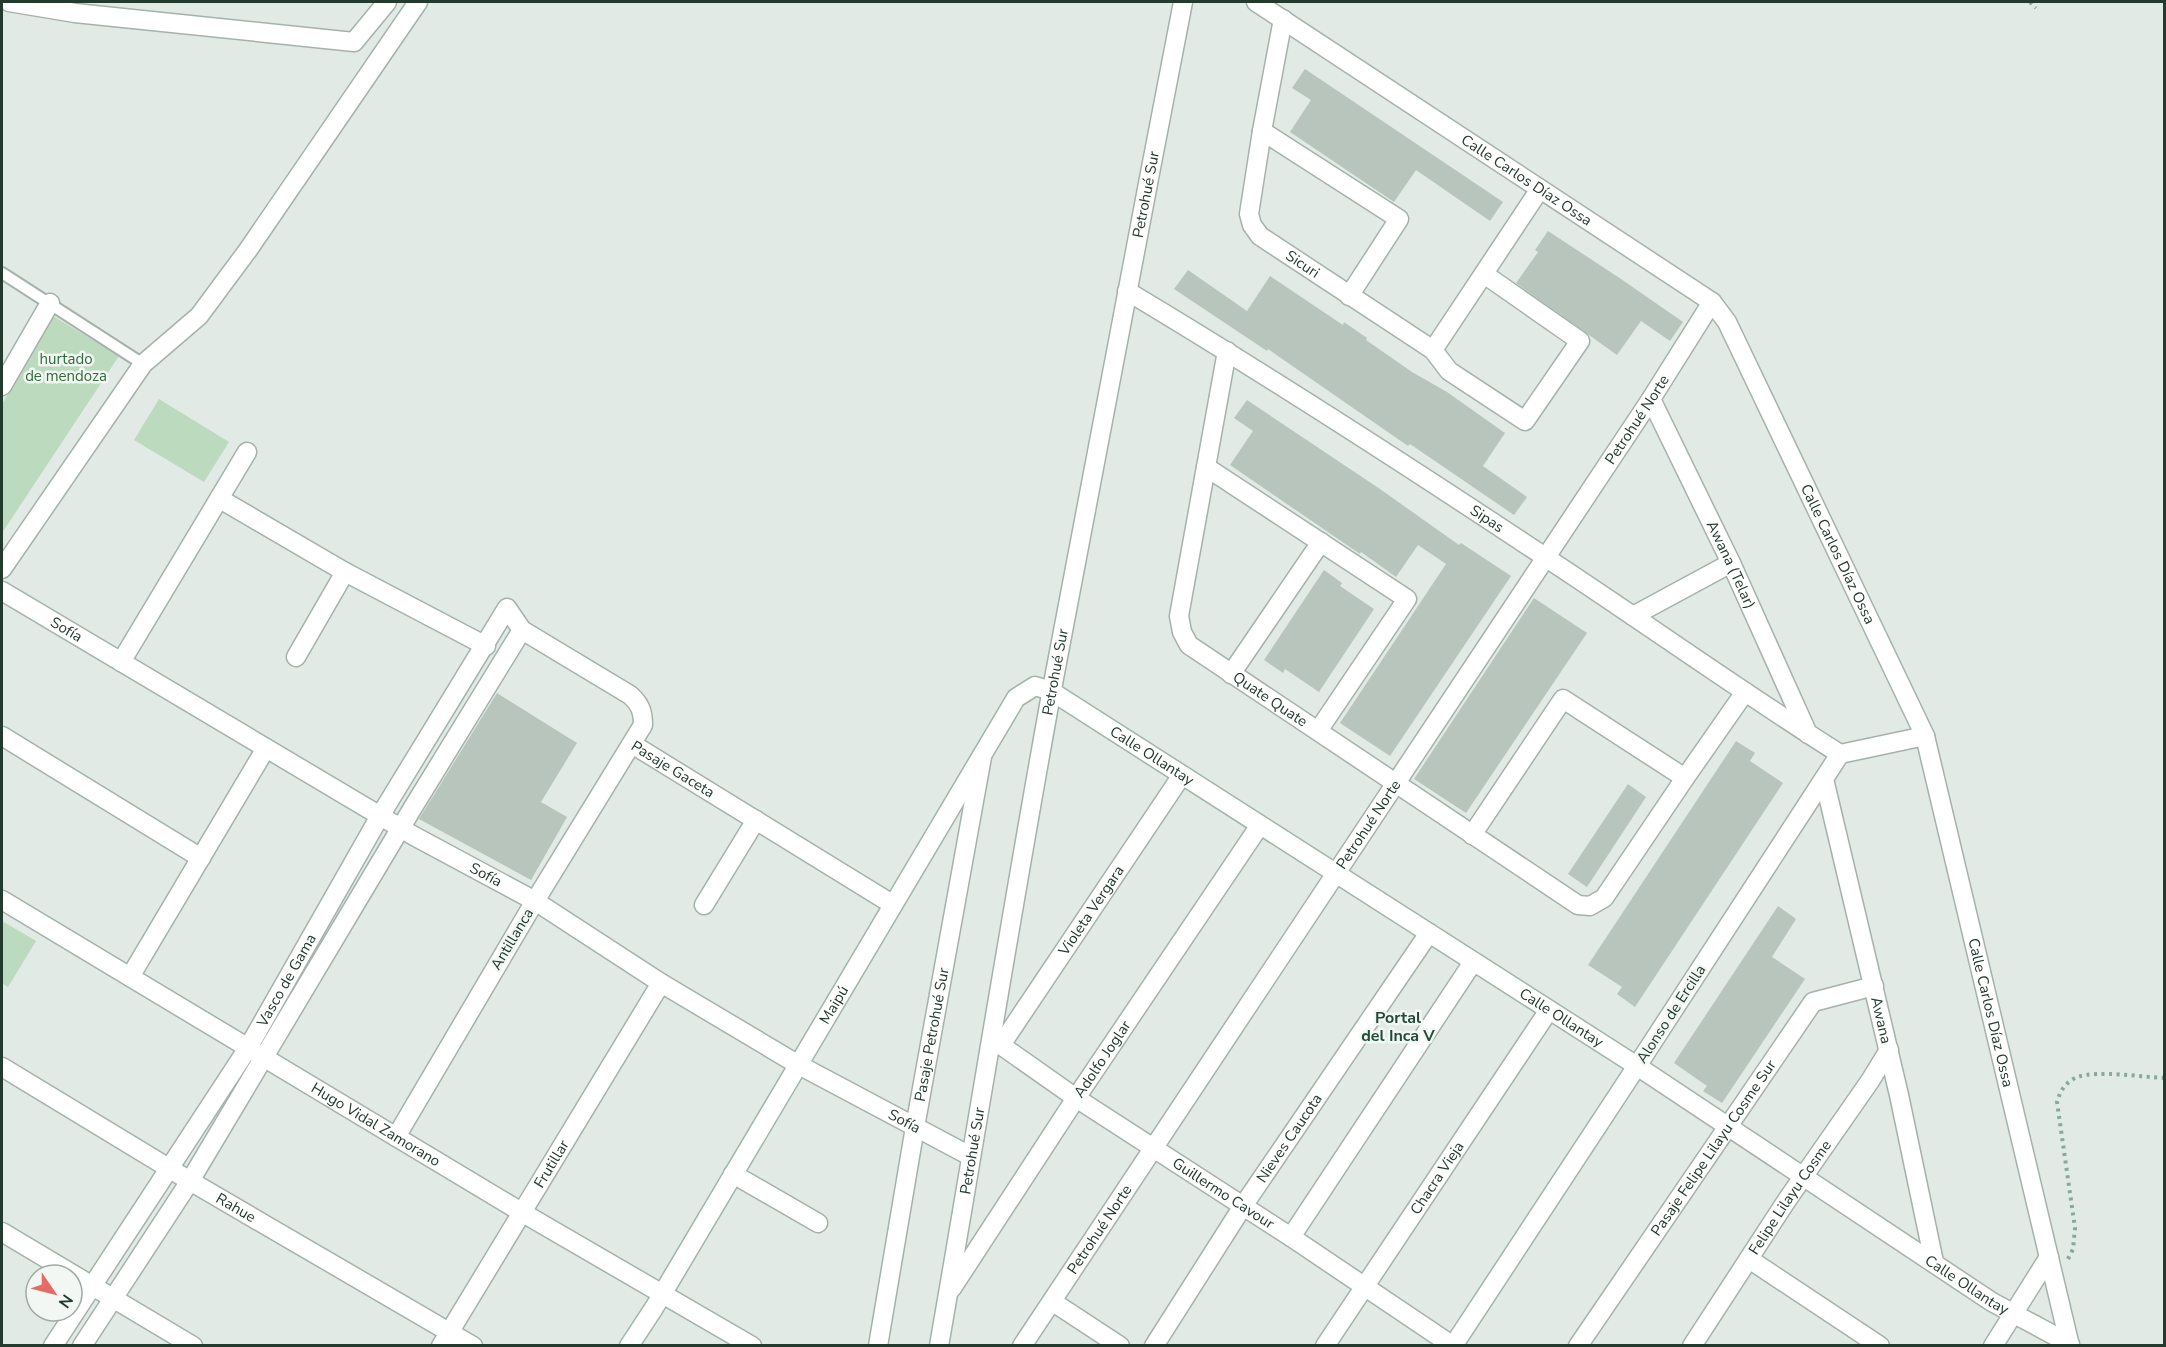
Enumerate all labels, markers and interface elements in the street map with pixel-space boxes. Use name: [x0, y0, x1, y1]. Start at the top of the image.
street label: Calle Carlos Díaz Ossa: [1457, 130, 1596, 230]
street label: Petrohué Sur: [1128, 149, 1164, 240]
street label: Sicuri: [1282, 246, 1324, 283]
park label: hurtado de mendoza: [25, 349, 107, 386]
street label: Petrohué Norte: [1600, 371, 1674, 468]
street label: Calle Carlos Díaz Ossa: [1796, 481, 1880, 627]
street label: Sipas: [1466, 500, 1508, 537]
street label: Awana (Telar): [1702, 517, 1760, 612]
street label: Sofía: [47, 612, 86, 647]
street label: Petrohué Sur: [1037, 626, 1073, 717]
street label: Quate Quate: [1229, 667, 1311, 731]
street label: Calle Ollantay: [1106, 721, 1198, 790]
street label: Pasaje Gaceta: [627, 736, 718, 802]
street label: Petrohué Norte: [1331, 776, 1405, 873]
street label: Sofía: [466, 858, 506, 891]
street label: Violeta Vergara: [1053, 862, 1129, 960]
street label: Antillanca: [486, 905, 538, 973]
street label: Vasco de Gama: [252, 930, 321, 1031]
street label: Calle Carlos Díaz Ossa: [1963, 936, 2018, 1089]
street label: Alonso de Ercilla: [1632, 961, 1710, 1067]
street label: Pasaje Petrohué Sur: [910, 966, 954, 1103]
street label: Maipú: [815, 982, 853, 1028]
street label: Calle Ollantay: [1515, 983, 1608, 1052]
street label: Awana: [1866, 995, 1896, 1046]
district label: Portal del Inca V: [1361, 1007, 1435, 1047]
street label: Adolfo Joglar: [1069, 1016, 1136, 1101]
street label: Pasaje Felipe Lilayu Cosme Sur: [1646, 1055, 1781, 1240]
street label: Hugo Vidal Zamorano: [307, 1078, 444, 1171]
street label: Nieves Caucota: [1252, 1090, 1327, 1187]
street label: Sofía: [885, 1104, 924, 1138]
street label: Petrohué Sur: [955, 1105, 990, 1196]
street label: Frutillar: [529, 1136, 574, 1192]
street label: Felipe Lilayu Cosme: [1744, 1136, 1836, 1259]
street label: Chacra Vieja: [1405, 1137, 1469, 1218]
street label: Guillermo Cavour: [1168, 1153, 1279, 1234]
street label: Petrohué Norte: [1063, 1181, 1136, 1278]
street label: Rahue: [212, 1188, 259, 1227]
street label: Calle Ollantay: [1921, 1250, 2013, 1319]
north arrow: [24, 1263, 84, 1323]
text: N: [53, 1290, 78, 1312]

